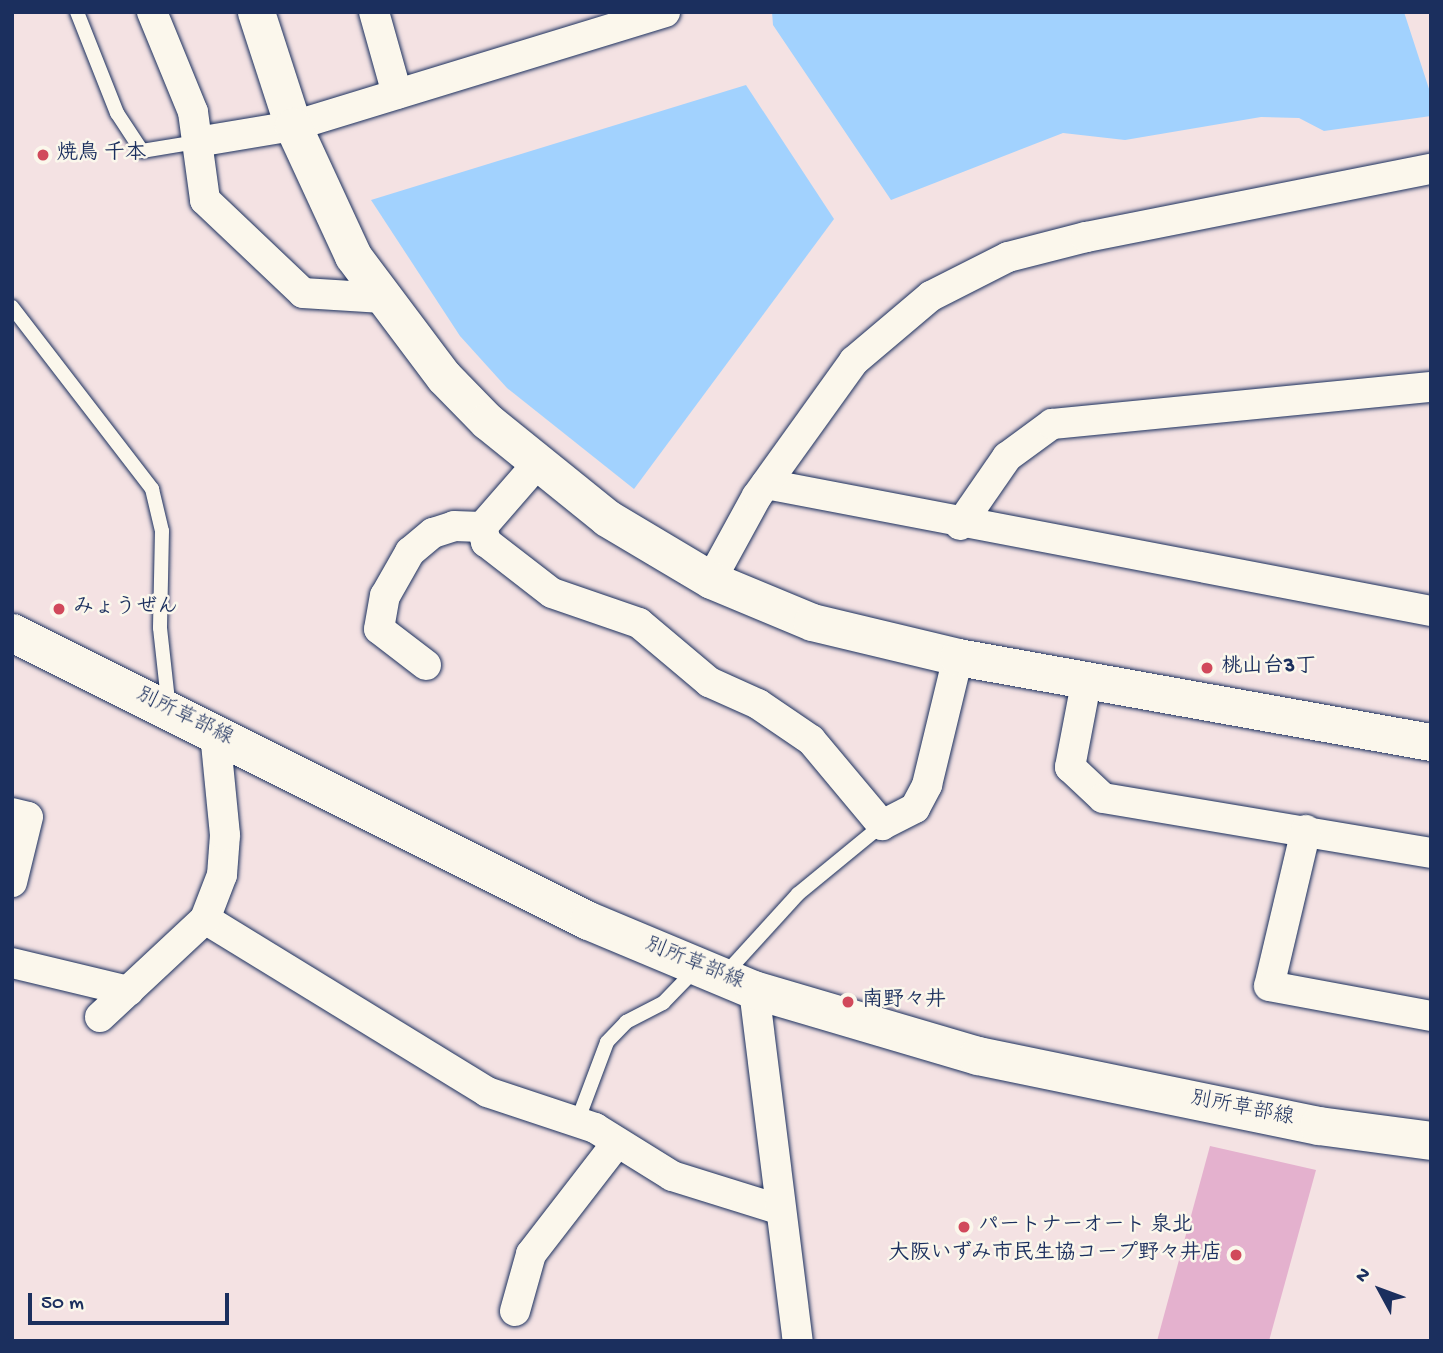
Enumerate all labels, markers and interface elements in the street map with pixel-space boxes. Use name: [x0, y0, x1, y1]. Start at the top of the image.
place label: 焼鳥 千本: [57, 142, 146, 168]
marker: 焼鳥 千本: [35, 147, 51, 163]
place label: みょうぜん: [73, 596, 178, 622]
marker: みょうぜん: [51, 601, 67, 617]
place label: 桃山台3丁: [1221, 655, 1316, 681]
marker: 桃山台3丁: [1199, 660, 1215, 676]
street label: 別所草部線: [131, 684, 237, 752]
street label: 別所草部線: [641, 934, 747, 996]
place label: 南野々井: [862, 989, 946, 1015]
marker: 南野々井: [840, 994, 856, 1010]
street label: 別所草部線: [1188, 1088, 1296, 1132]
place label: パートナーオート 泉北: [978, 1214, 1193, 1240]
marker: パートナーオート 泉北: [956, 1219, 972, 1235]
place label: 大阪いずみ市民生協コープ野々井店: [886, 1242, 1222, 1268]
marker: 大阪いずみ市民生協コープ野々井店: [1228, 1247, 1244, 1263]
north arrow: [1345, 1255, 1415, 1325]
text: N: [1351, 1264, 1377, 1288]
scale bar: [32, 1280, 233, 1324]
text: 50 m: [41, 1292, 84, 1317]

